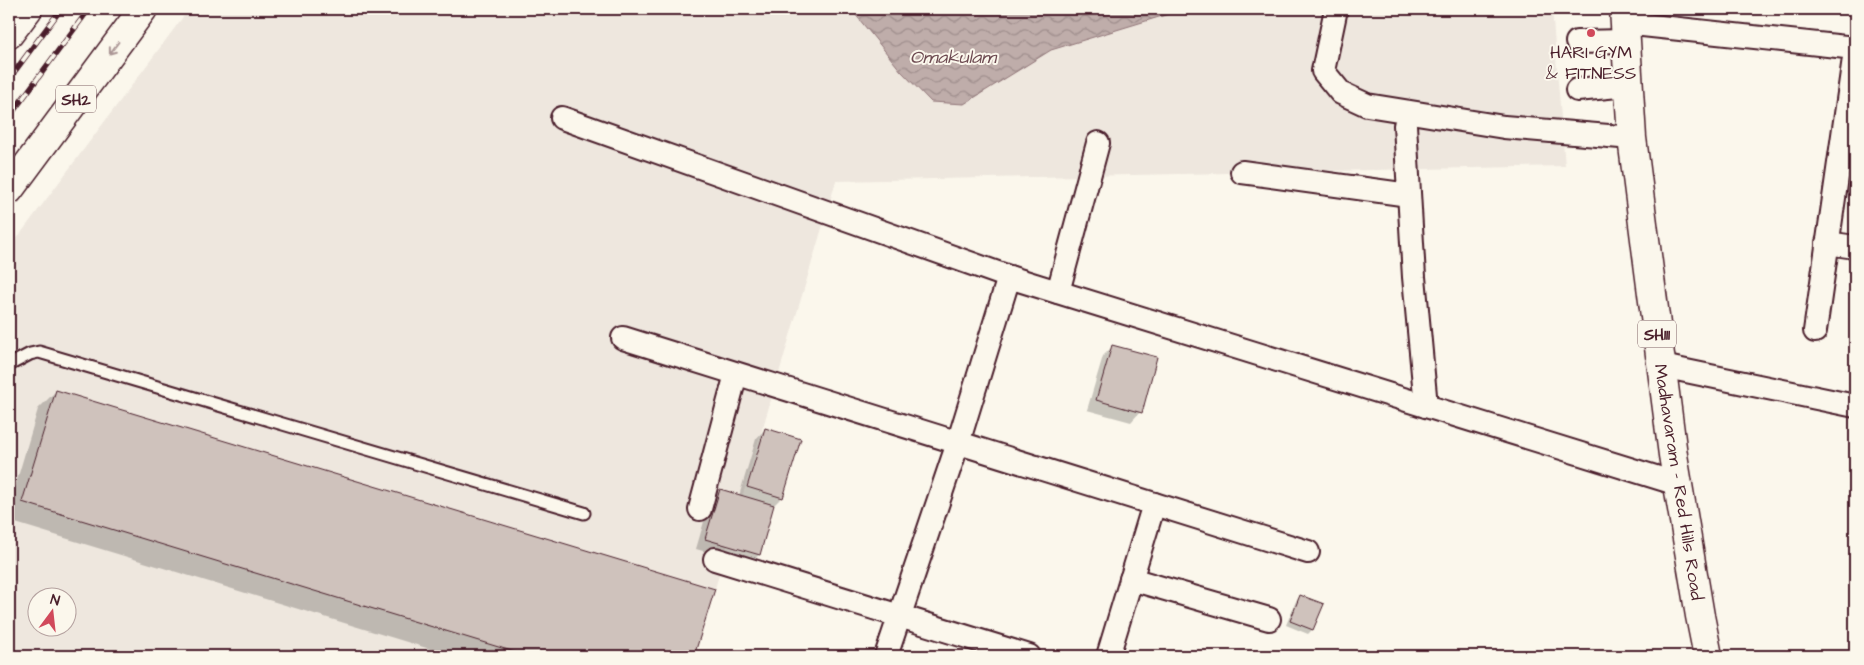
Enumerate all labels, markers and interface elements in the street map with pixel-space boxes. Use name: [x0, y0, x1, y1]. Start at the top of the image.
marker: HARI GYM & FITNESS: [1585, 27, 1597, 39]
place label: HARI GYM & FITNESS: [1546, 40, 1636, 86]
one-way arrow: [109, 41, 119, 55]
water label: Omakulam: [910, 44, 998, 71]
road number: SH2: [56, 86, 96, 112]
road number: SH111: [1638, 320, 1676, 348]
street label: Madhavaram - Red Hills Road: [1647, 362, 1710, 602]
north arrow: [28, 588, 78, 638]
text: N: [48, 590, 62, 611]

